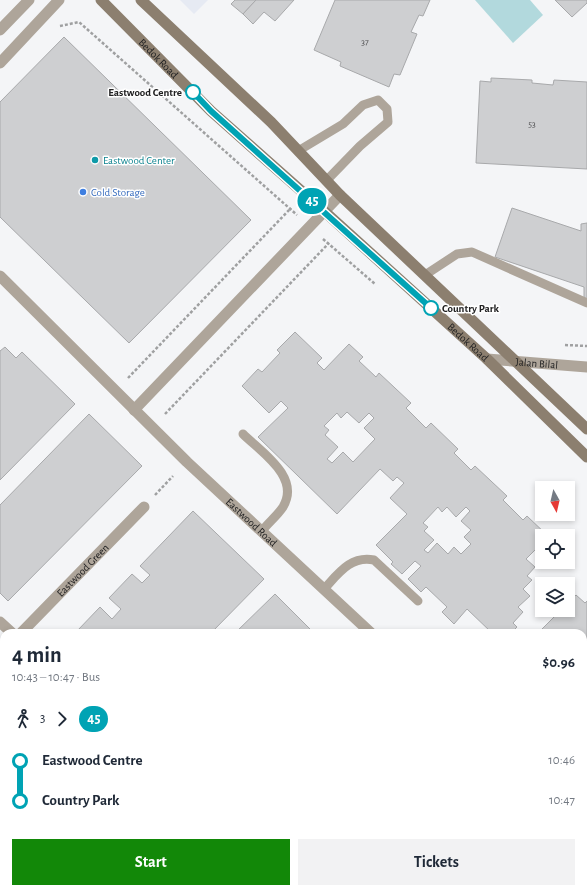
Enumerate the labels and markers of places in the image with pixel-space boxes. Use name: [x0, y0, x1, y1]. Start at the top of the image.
marker: Eastwood Centre: [185, 84, 201, 100]
place label: Eastwood Centre: [108, 87, 182, 98]
marker: Eastwood Center: [90, 155, 100, 165]
place label: Eastwood Center: [103, 155, 175, 166]
marker: Cold Storage: [78, 187, 88, 197]
place label: Cold Storage: [91, 187, 145, 198]
marker: Country Park: [423, 300, 439, 316]
place label: Country Park: [442, 303, 499, 314]

